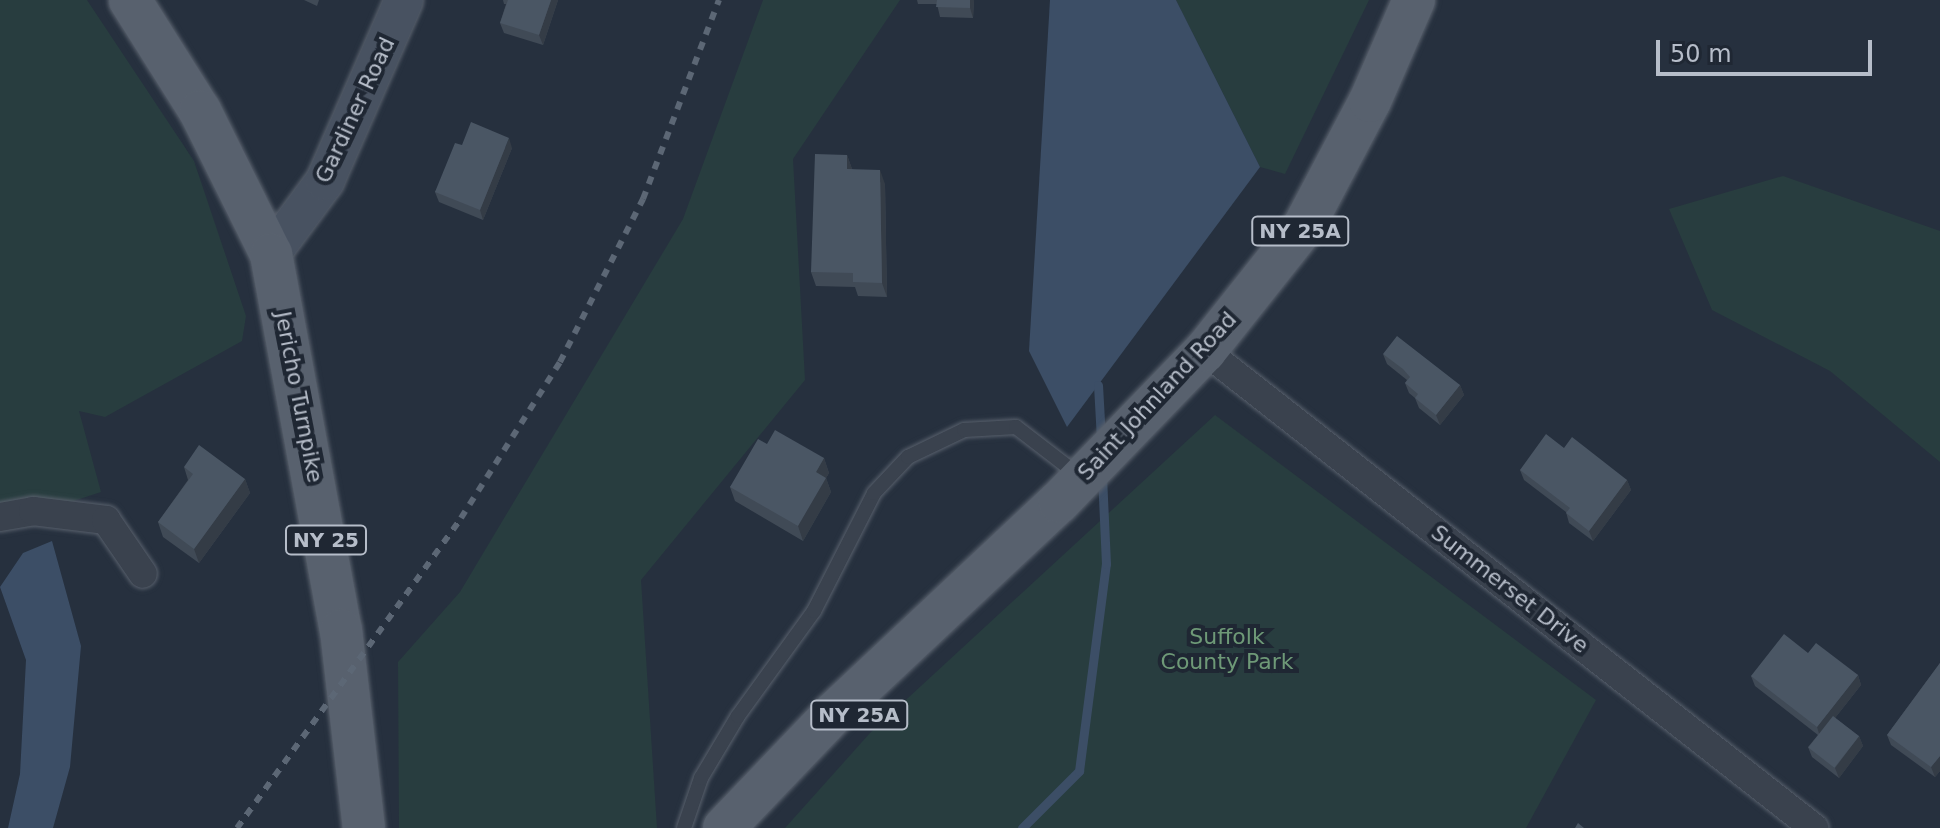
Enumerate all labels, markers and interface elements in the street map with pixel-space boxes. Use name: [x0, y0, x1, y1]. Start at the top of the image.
scale bar: [1660, 24, 1876, 74]
street label: Gardiner Road: [310, 33, 400, 187]
text: 50 m: [1670, 40, 1732, 68]
road number: NY 25A: [1250, 215, 1350, 247]
street label: Saint Johnland Road: [1072, 306, 1242, 486]
street label: Jericho Turnpike: [269, 309, 329, 485]
street label: Summerset Drive: [1426, 519, 1594, 659]
road number: NY 25: [284, 524, 368, 556]
park label: Suffolk County Park: [1161, 623, 1293, 674]
road number: NY 25A: [809, 699, 909, 731]

